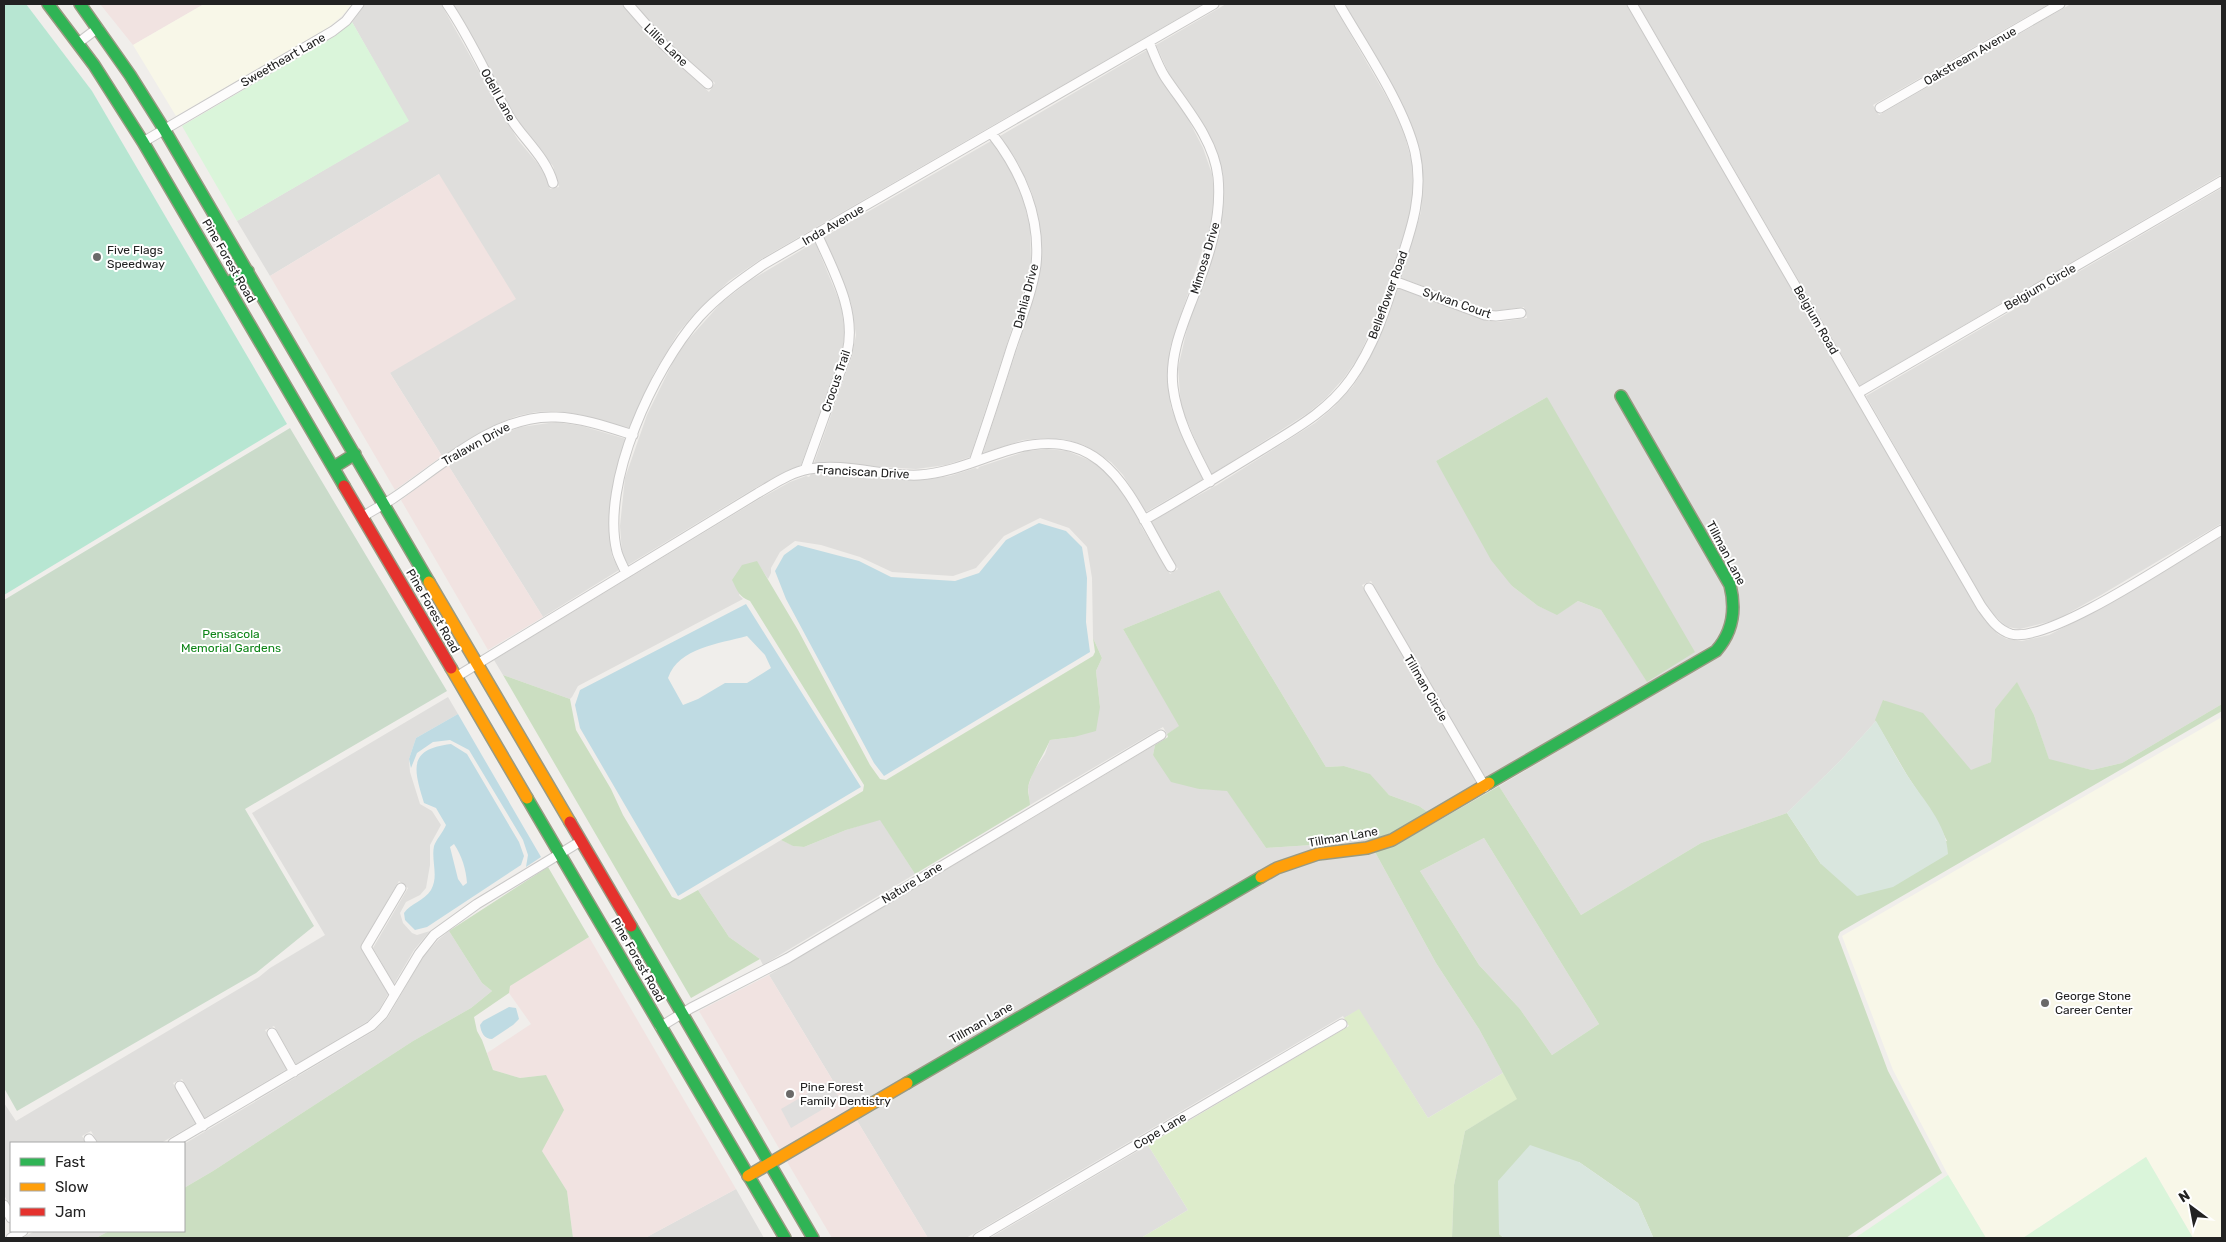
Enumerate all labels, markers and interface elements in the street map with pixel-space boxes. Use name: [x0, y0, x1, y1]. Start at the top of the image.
street label: Lillie Lane: [641, 21, 691, 69]
street label: Oakstream Avenue: [1921, 24, 2019, 88]
street label: Sweetheart Lane: [238, 30, 328, 90]
street label: Odell Lane: [478, 66, 518, 124]
street label: Inda Avenue: [800, 202, 867, 248]
street label: Pine Forest Road: [199, 217, 259, 305]
street label: Mimosa Drive: [1187, 220, 1223, 296]
place label: Five Flags Speedway: [107, 243, 165, 271]
street label: Belleflower Road: [1366, 249, 1410, 341]
marker: Five Flags Speedway: [91, 251, 103, 263]
street label: Belgium Circle: [2002, 261, 2078, 313]
street label: Dahlia Drive: [1011, 262, 1041, 330]
street label: Belgium Road: [1791, 283, 1841, 357]
street label: Sylvan Court: [1421, 285, 1493, 321]
street label: Crocus Trail: [819, 348, 853, 414]
street label: Tralawn Drive: [440, 419, 513, 468]
street label: Franciscan Drive: [816, 463, 910, 481]
street label: Tillman Lane: [1703, 519, 1749, 588]
street label: Pine Forest Road: [403, 567, 463, 655]
park label: Pensacola Memorial Gardens: [181, 627, 281, 655]
street label: Tillman Circle: [1401, 652, 1451, 724]
street label: Tillman Lane: [1307, 824, 1379, 850]
street label: Nature Lane: [879, 859, 945, 907]
street label: Pine Forest Road: [608, 916, 668, 1004]
place label: George Stone Career Center: [2055, 989, 2133, 1017]
marker: George Stone Career Center: [2039, 997, 2051, 1009]
street label: Tillman Lane: [947, 999, 1015, 1047]
place label: Pine Forest Family Dentistry: [800, 1080, 891, 1108]
marker: Pine Forest Family Dentistry: [784, 1088, 796, 1100]
street label: Cope Lane: [1131, 1110, 1189, 1152]
legend: [10, 1142, 185, 1232]
text: Fast: [55, 1153, 85, 1171]
text: Slow: [55, 1178, 88, 1196]
north arrow: [2166, 1182, 2216, 1232]
text: N: [2176, 1187, 2193, 1206]
text: Jam: [55, 1203, 86, 1221]

